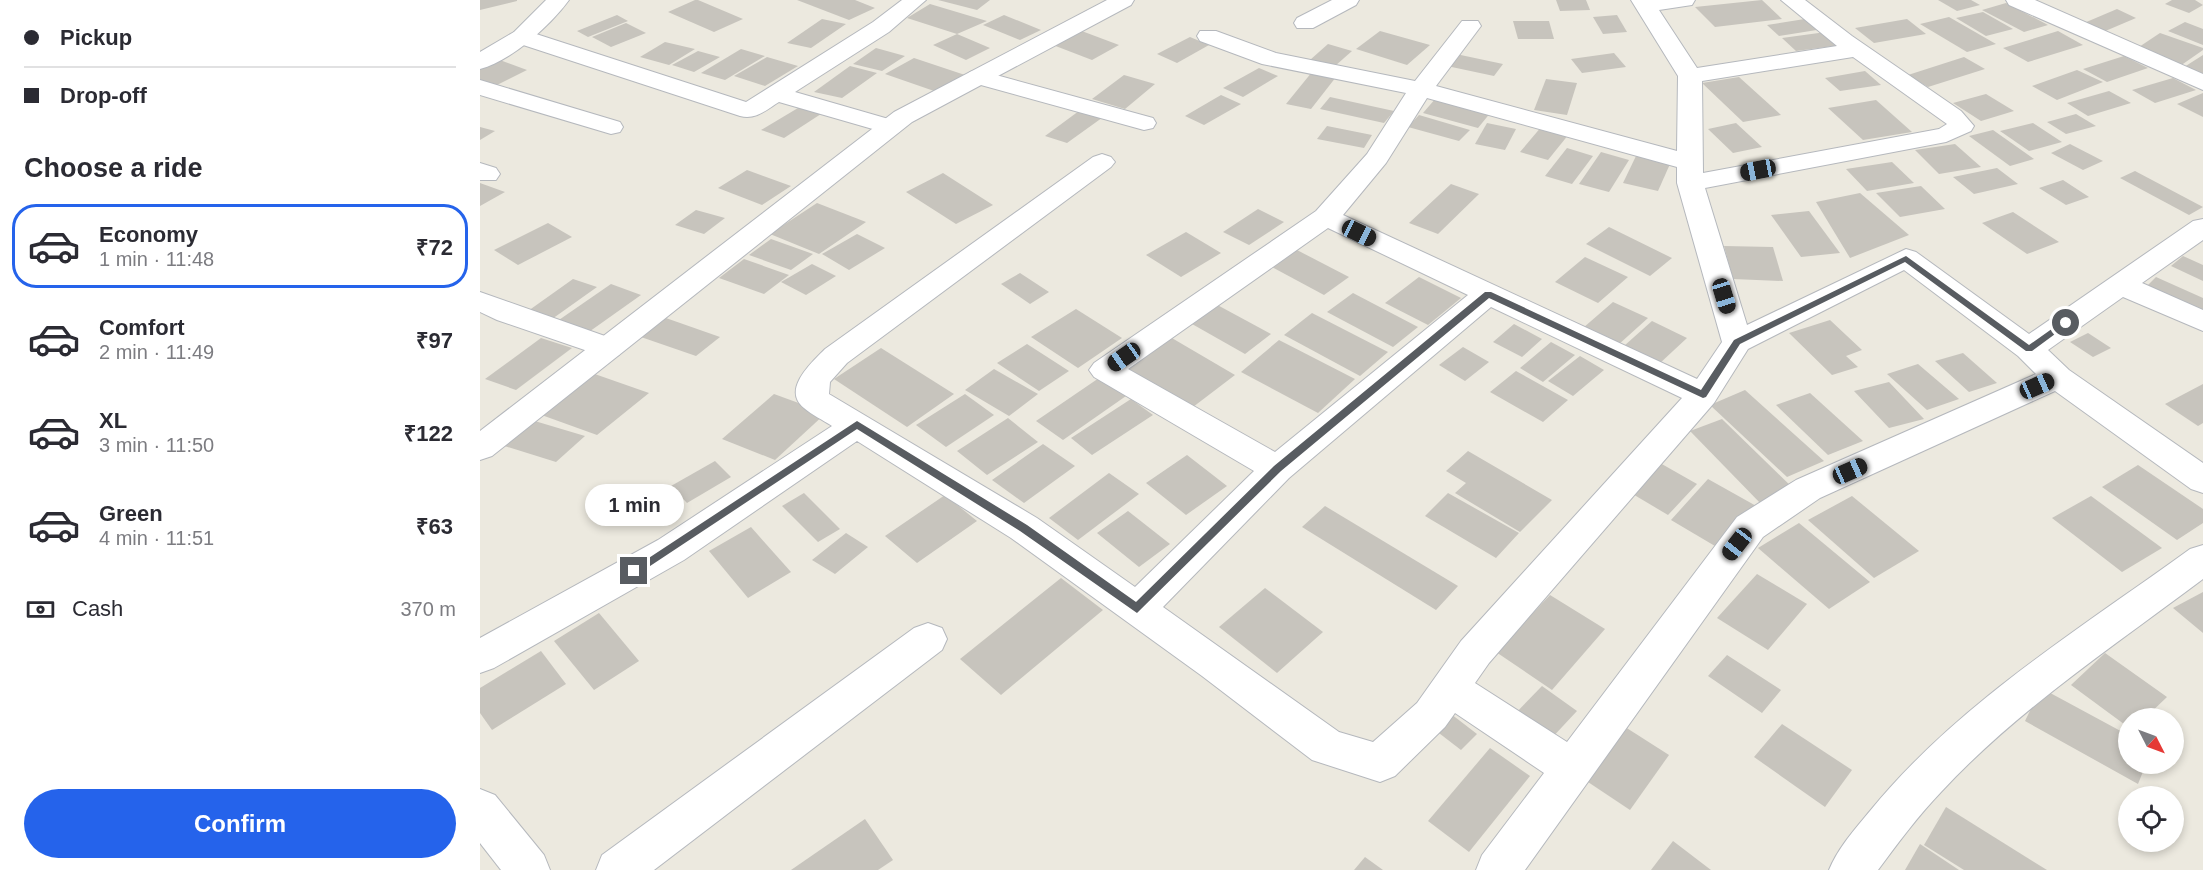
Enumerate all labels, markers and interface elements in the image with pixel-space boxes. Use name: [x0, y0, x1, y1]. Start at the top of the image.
text: Pickup: [60, 25, 132, 50]
text: Drop-off: [60, 83, 147, 108]
text: Choose a ride: [24, 153, 203, 183]
car: [1739, 158, 1777, 182]
car: [1339, 217, 1379, 249]
icon: car: [27, 219, 81, 273]
text: Economy: [99, 222, 198, 247]
text: ₹72: [416, 235, 453, 260]
text: 1 min · 11:48: [99, 248, 214, 270]
car: [1710, 276, 1738, 316]
route start: [2052, 309, 2079, 336]
icon: car: [27, 312, 81, 366]
text: Comfort: [99, 315, 185, 340]
text: ₹97: [416, 328, 453, 353]
car: [1104, 339, 1144, 375]
text: 2 min · 11:49: [99, 341, 214, 363]
car: [2017, 370, 2057, 402]
icon: car: [27, 405, 81, 459]
text: XL: [99, 408, 127, 433]
text: ₹122: [404, 421, 453, 446]
text: 3 min · 11:50: [99, 434, 214, 456]
car: [1830, 455, 1870, 487]
callout: 1 min: [584, 484, 684, 526]
text: 1 min: [608, 494, 661, 516]
icon: car: [27, 498, 81, 552]
text: Green: [99, 501, 163, 526]
text: ₹63: [416, 514, 453, 539]
car: [1719, 524, 1755, 564]
text: 4 min · 11:51: [99, 527, 214, 549]
route end: [620, 557, 647, 584]
icon: cash: [24, 593, 57, 626]
text: Cash: [72, 596, 123, 621]
text: 370 m: [400, 598, 456, 620]
north arrow: [2118, 708, 2184, 774]
map controls: [2118, 708, 2184, 852]
button: locate: [2118, 786, 2184, 852]
button: Confirm: [24, 789, 456, 858]

